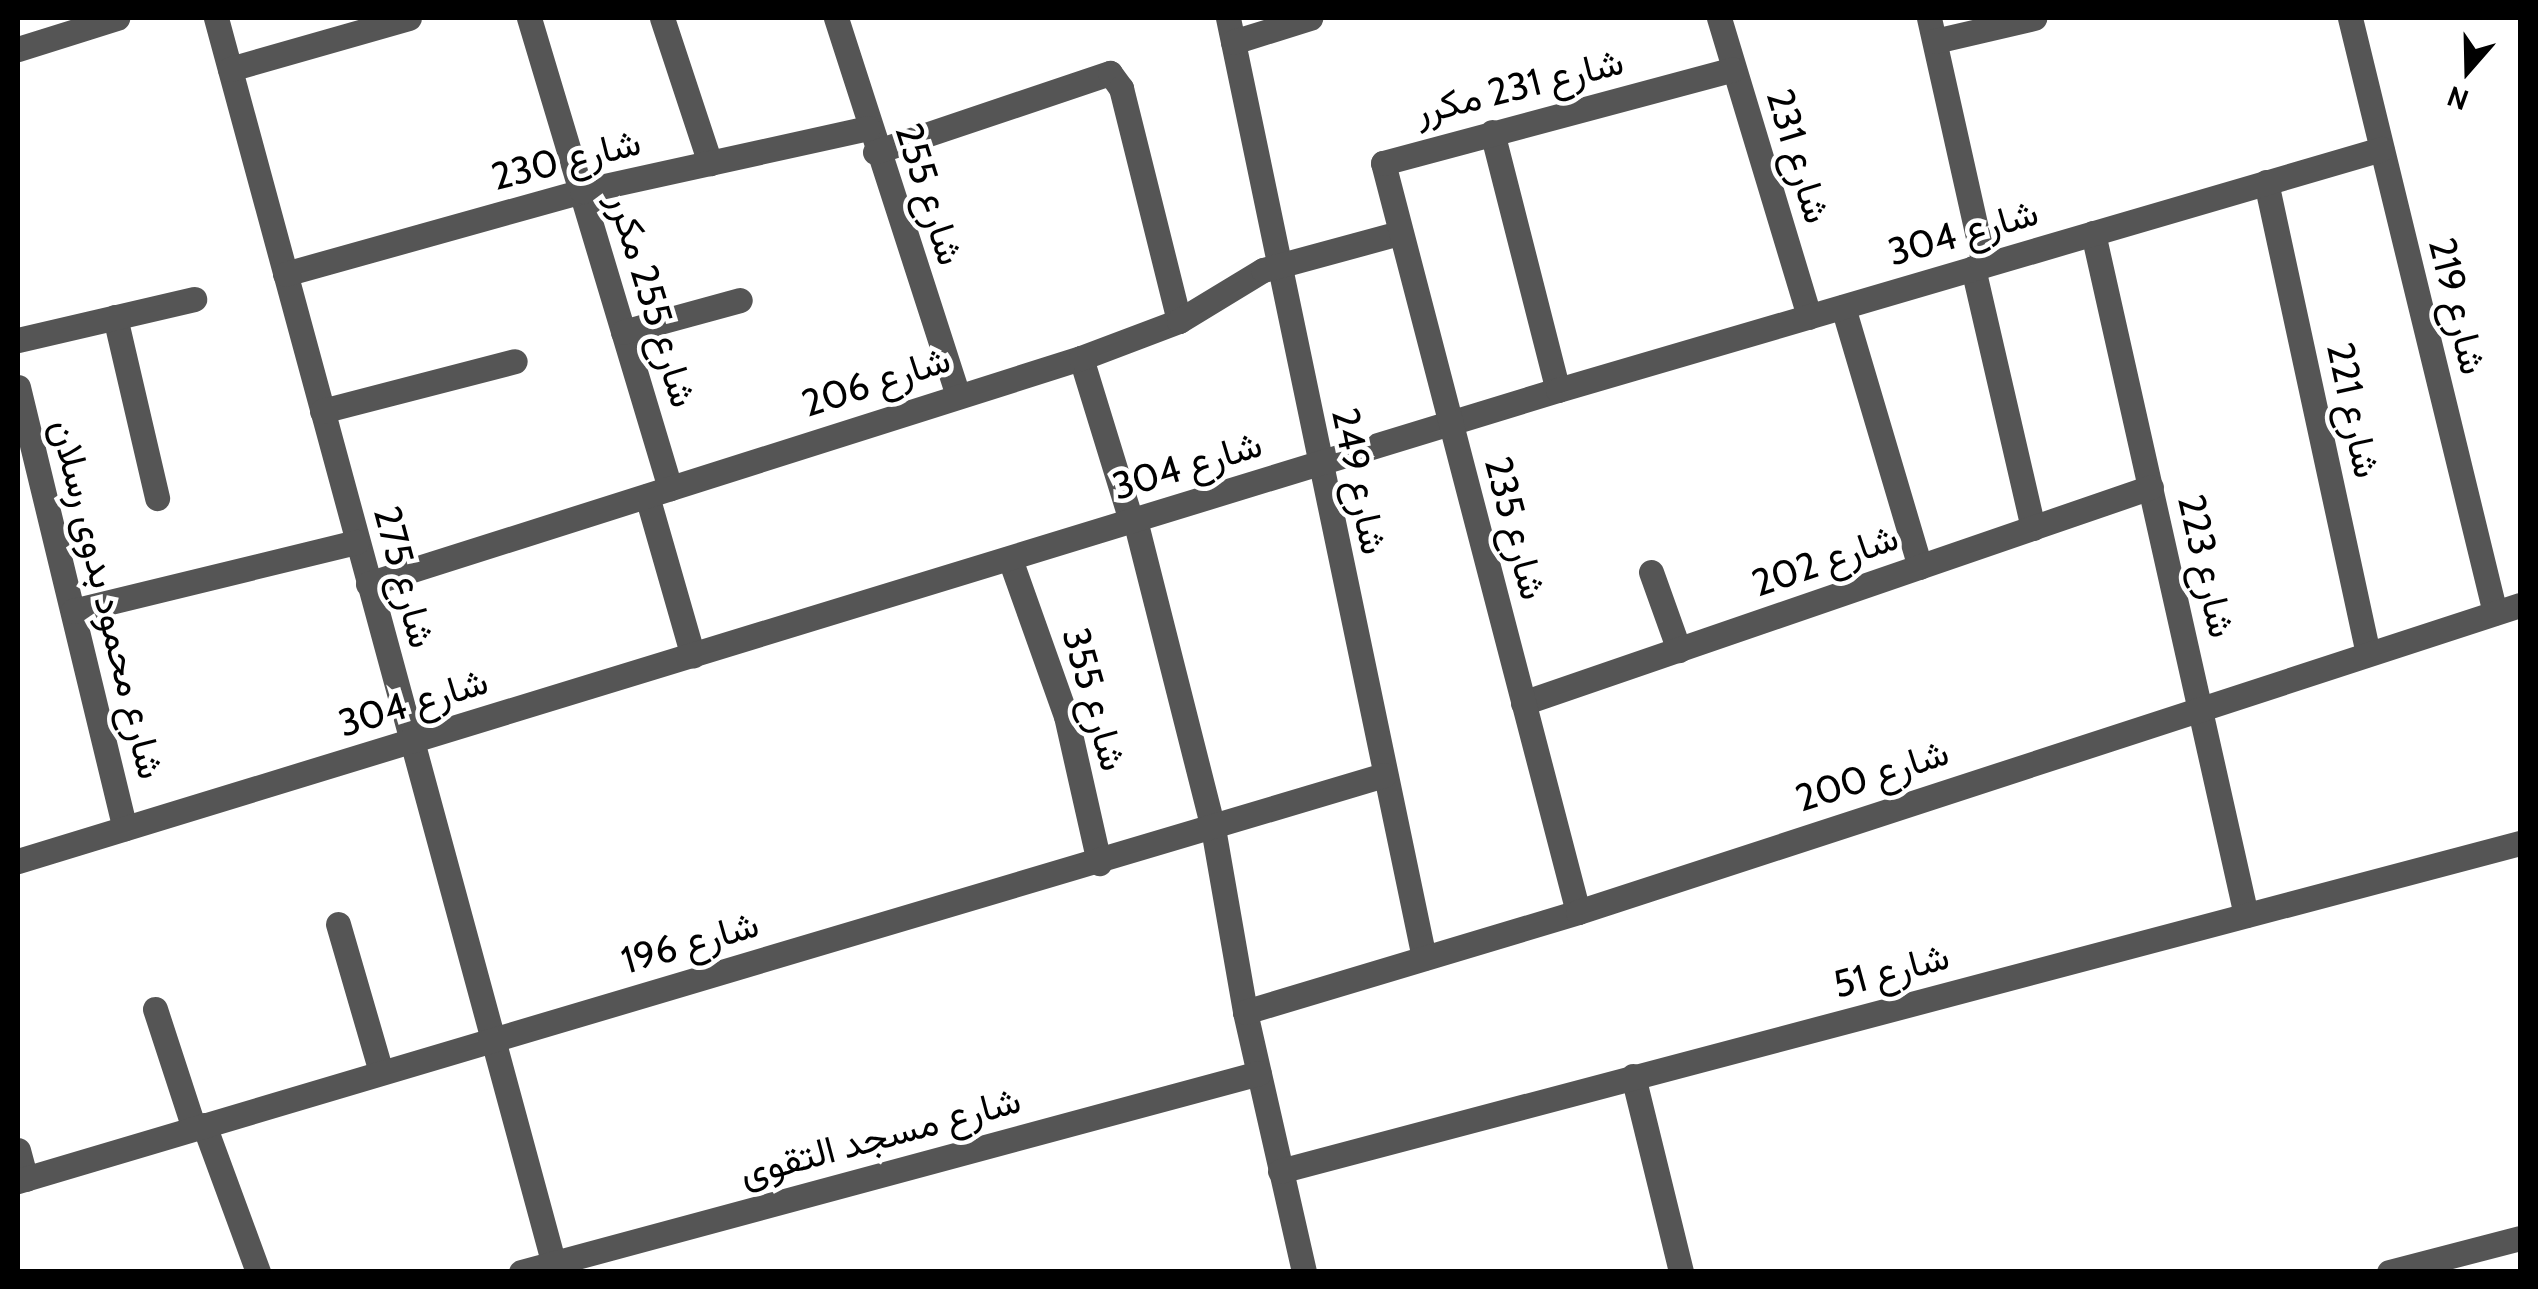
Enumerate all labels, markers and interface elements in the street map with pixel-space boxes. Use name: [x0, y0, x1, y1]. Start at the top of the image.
north arrow: [2418, 20, 2518, 120]
street label: شارع 231 مكرر: [1410, 38, 1628, 134]
text: N: [2443, 79, 2473, 118]
street label: شارع 231: [1757, 83, 1841, 229]
street label: شارع 230: [487, 118, 645, 200]
street label: شارع 255: [886, 118, 974, 270]
street label: شارع 255 مكرر: [599, 188, 707, 412]
street label: شارع 304: [1883, 189, 2043, 275]
street label: شارع 219: [2419, 233, 2497, 379]
street label: شارع 206: [796, 336, 956, 426]
street label: شارع 221: [2317, 338, 2391, 482]
street label: شارع 249: [1322, 404, 1398, 558]
street label: شارع محمود بدوى رسلان: [41, 415, 175, 783]
street label: شارع 304: [1107, 421, 1267, 509]
street label: شارع 235: [1475, 452, 1557, 604]
street label: شارع 223: [2168, 490, 2246, 642]
street label: شارع 275: [364, 501, 446, 653]
street label: شارع 202: [1746, 514, 1904, 606]
street label: شارع 355: [1053, 622, 1137, 776]
street label: شارع 304: [333, 658, 493, 746]
street label: شارع 200: [1790, 729, 1954, 821]
street label: شارع 196: [616, 901, 764, 983]
street label: شارع 51: [1828, 933, 1954, 1007]
street label: شارع مسجد التقوى: [735, 1077, 1025, 1195]

